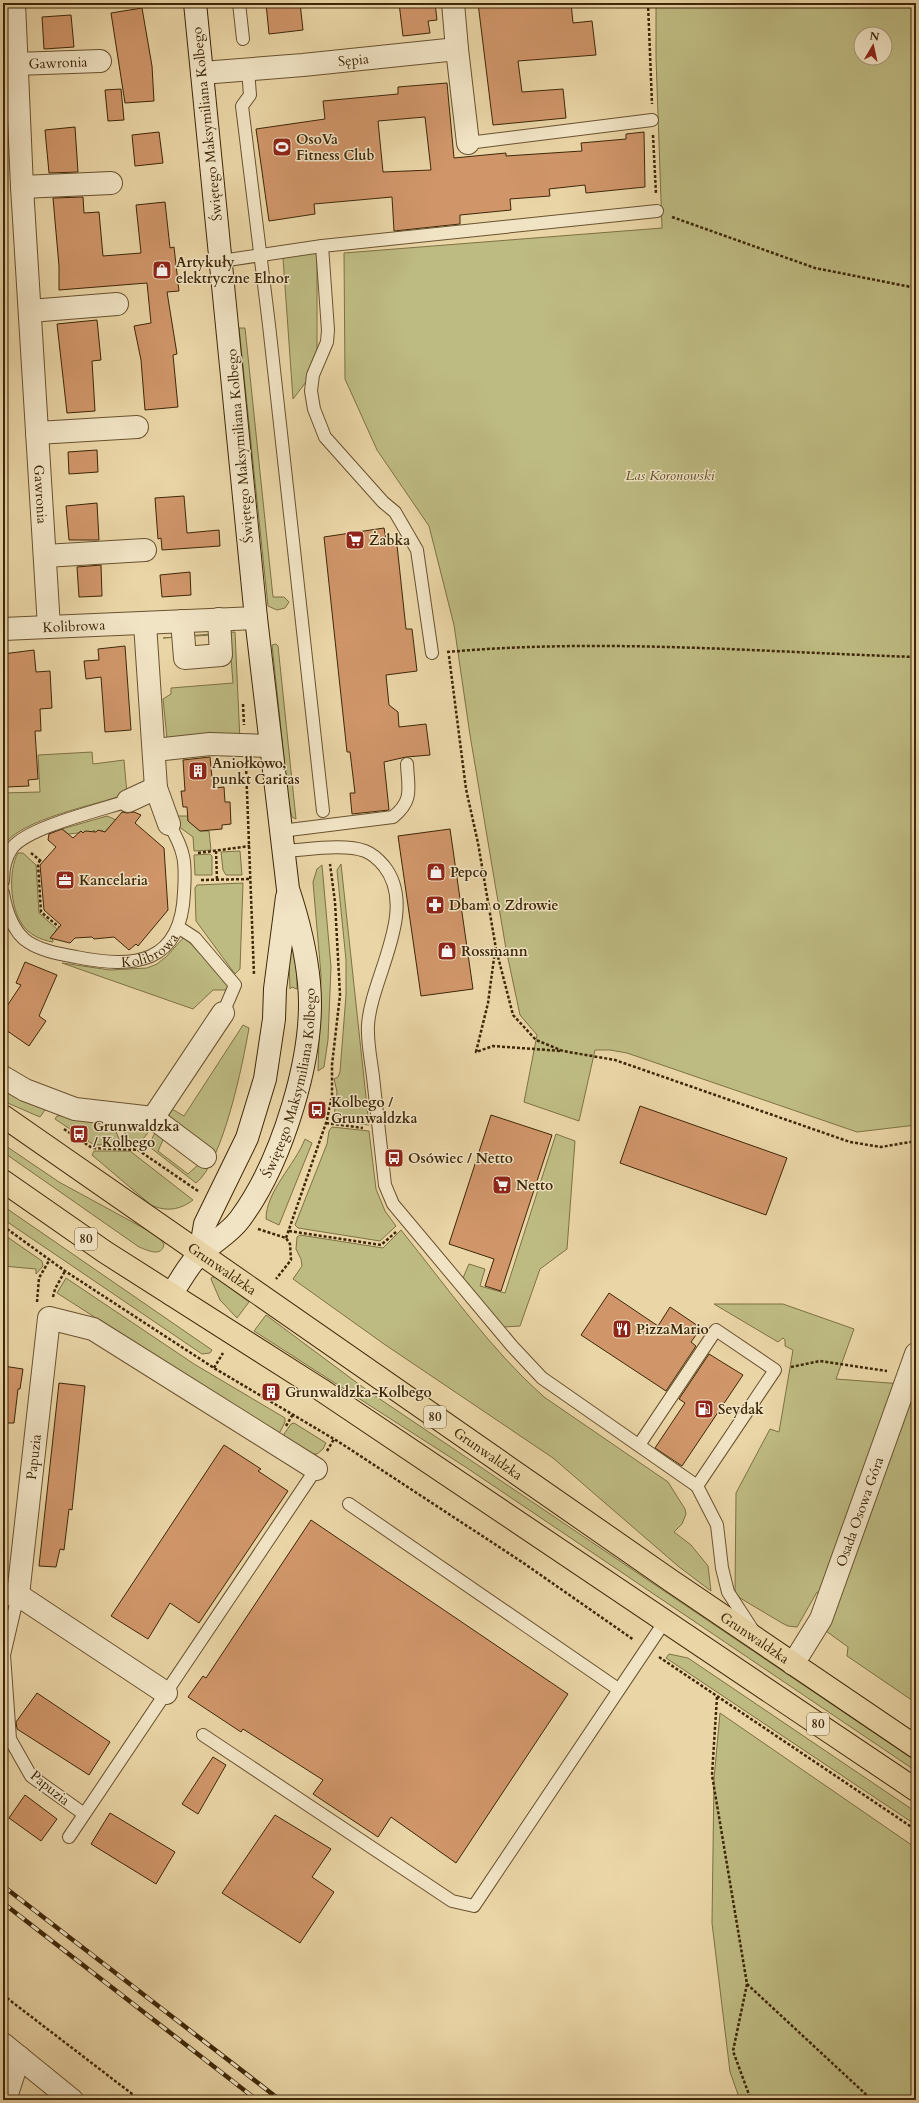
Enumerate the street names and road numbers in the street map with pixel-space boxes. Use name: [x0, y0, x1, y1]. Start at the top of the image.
street label: Świętego Maksymiliana Kolbego: [187, 26, 227, 222]
street label: Sępia: [337, 49, 370, 71]
street label: Gawronia: [28, 52, 88, 73]
street label: Świętego Maksymiliana Kolbego: [222, 348, 258, 544]
street label: Gawronia: [30, 464, 52, 524]
street label: Kolibrowa: [42, 615, 106, 637]
street label: Kolibrowa: [120, 929, 182, 972]
street label: Świętego Maksymiliana Kolbego: [257, 987, 319, 1181]
road number: 80: [75, 1228, 97, 1250]
street label: Grunwaldzka: [184, 1238, 260, 1299]
road number: 80: [424, 1406, 446, 1428]
street label: Grunwaldzka: [450, 1423, 526, 1484]
street label: Papuzia: [21, 1433, 45, 1481]
street label: Osada Osowa Góra: [831, 1454, 888, 1569]
street label: Grunwaldzka: [716, 1607, 793, 1668]
road number: 80: [807, 1713, 829, 1735]
street label: Papuzia: [26, 1766, 74, 1810]

